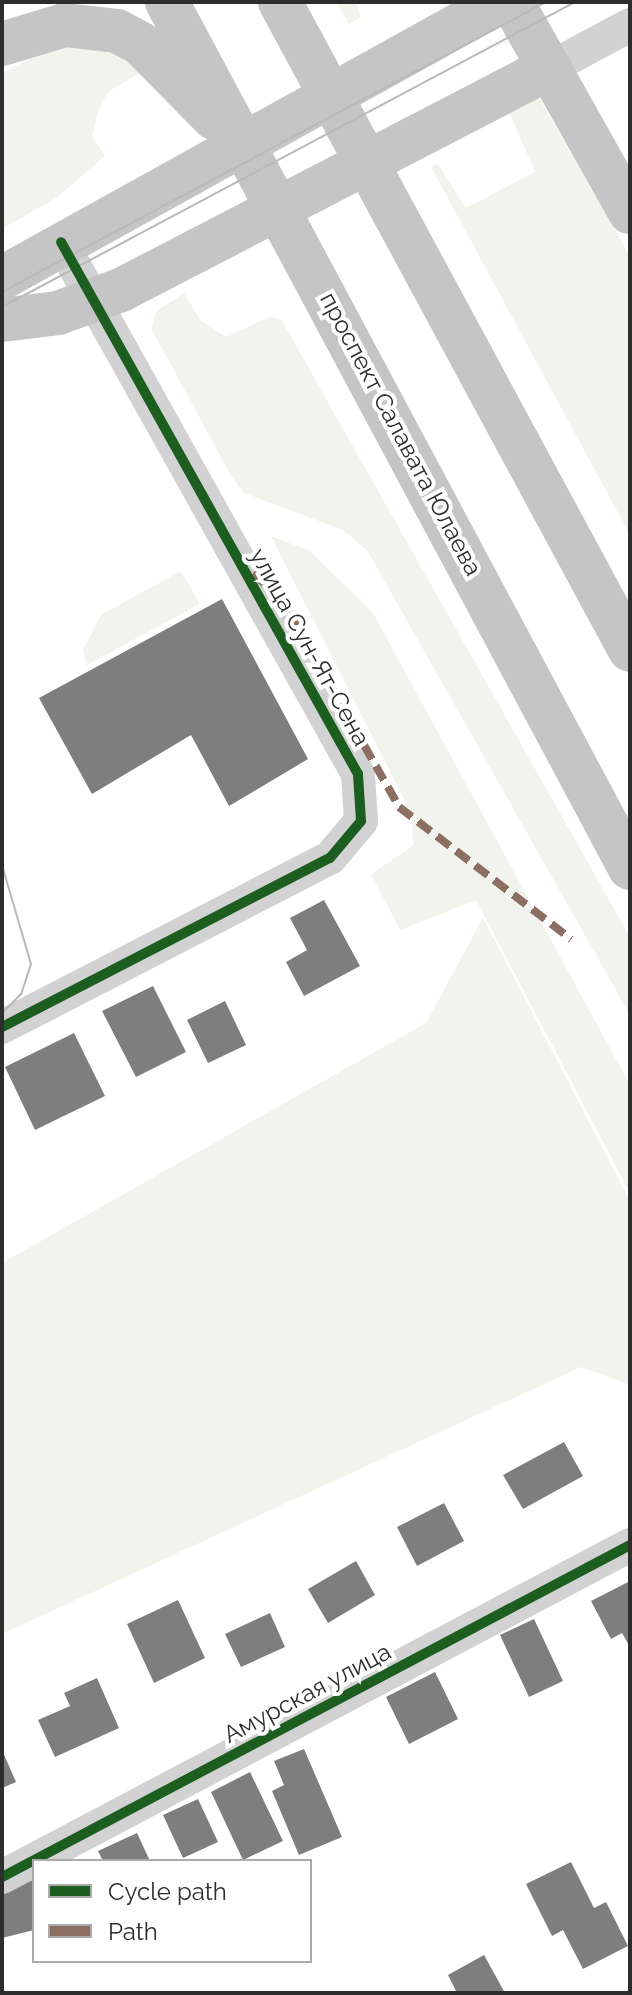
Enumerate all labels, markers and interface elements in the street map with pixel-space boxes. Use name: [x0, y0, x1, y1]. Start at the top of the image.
street label: проспект Салавата Юлаева: [314, 288, 488, 580]
street label: улица Сун-Ят-Сена: [244, 543, 376, 751]
street label: Амурская улица: [218, 1637, 396, 1749]
legend: [32, 1859, 312, 1963]
text: Cycle path: [108, 1877, 227, 1906]
text: Path: [108, 1917, 158, 1946]

